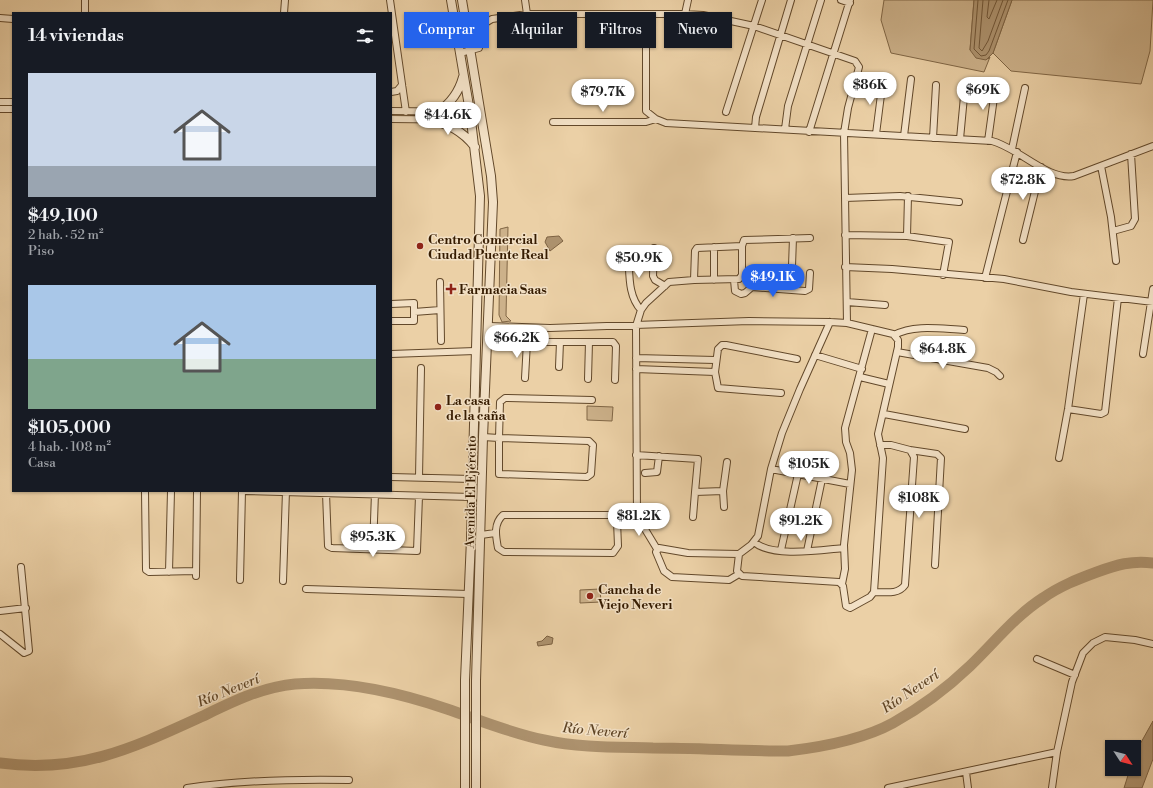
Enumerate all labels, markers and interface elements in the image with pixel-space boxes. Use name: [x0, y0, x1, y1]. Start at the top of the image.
chip: Comprar: [404, 12, 489, 48]
chip: Alquilar: [497, 12, 577, 48]
chip: Filtros: [585, 12, 656, 48]
chip: Nuevo: [664, 12, 732, 48]
text: 14 viviendas: [28, 25, 124, 47]
icon: filters: [354, 25, 376, 47]
pin: $86K: [846, 72, 894, 106]
text: $86K: [853, 77, 887, 93]
pin: $69K: [959, 77, 1007, 111]
pin: $79.7K: [570, 79, 636, 113]
text: $69K: [966, 82, 1000, 98]
text: $79.7K: [580, 84, 626, 100]
icon: home: [166, 99, 238, 171]
pin: $44.6K: [415, 102, 481, 136]
text: $44.6K: [424, 107, 472, 123]
pin: $72.8K: [990, 167, 1056, 201]
text: $72.8K: [1000, 172, 1046, 188]
text: $49,100: [28, 205, 98, 227]
text: 2 hab. · 52 m²: [28, 227, 103, 243]
place label: Centro Comercial Ciudad Puente Real: [428, 232, 549, 263]
marker: Centro Comercial Ciudad Puente Real: [415, 241, 425, 251]
text: Piso: [28, 243, 54, 259]
pin: $50.9K: [606, 245, 672, 279]
text: $50.9K: [615, 250, 663, 266]
pin: $49.1K: [740, 264, 806, 298]
text: $49.1K: [750, 269, 796, 285]
place label: Farmacia Saas: [459, 282, 547, 298]
marker: Farmacia Saas: [446, 284, 456, 294]
icon: home: [166, 311, 238, 383]
pin: $66.2K: [484, 325, 550, 359]
text: $66.2K: [494, 330, 540, 346]
pin: $64.8K: [910, 336, 976, 370]
text: $64.8K: [919, 341, 967, 357]
place label: La casa de la caña: [446, 393, 506, 424]
marker: La casa de la caña: [433, 402, 443, 412]
text: $105,000: [28, 417, 111, 439]
street label: Avenida El Ejército: [462, 435, 480, 550]
text: 4 hab. · 108 m²: [28, 439, 111, 455]
pin: $105K: [781, 451, 837, 485]
text: Casa: [28, 455, 56, 471]
text: $105K: [788, 456, 830, 472]
pin: $108K: [891, 485, 947, 519]
text: $108K: [898, 490, 940, 506]
pin: $81.2K: [606, 503, 672, 537]
text: $81.2K: [617, 508, 661, 524]
pin: $91.2K: [768, 508, 834, 542]
text: $91.2K: [779, 513, 823, 529]
pin: $95.3K: [340, 524, 406, 558]
text: $95.3K: [350, 529, 396, 545]
place label: Cancha de Viejo Neveri: [597, 582, 672, 613]
marker: Cancha de Viejo Neveri: [585, 591, 595, 601]
water label: Río Neverí: [878, 665, 944, 718]
water label: Río Neverí: [194, 670, 264, 712]
water label: Río Neverí: [560, 719, 630, 743]
north arrow: [1105, 740, 1141, 776]
map controls: [1105, 740, 1141, 776]

